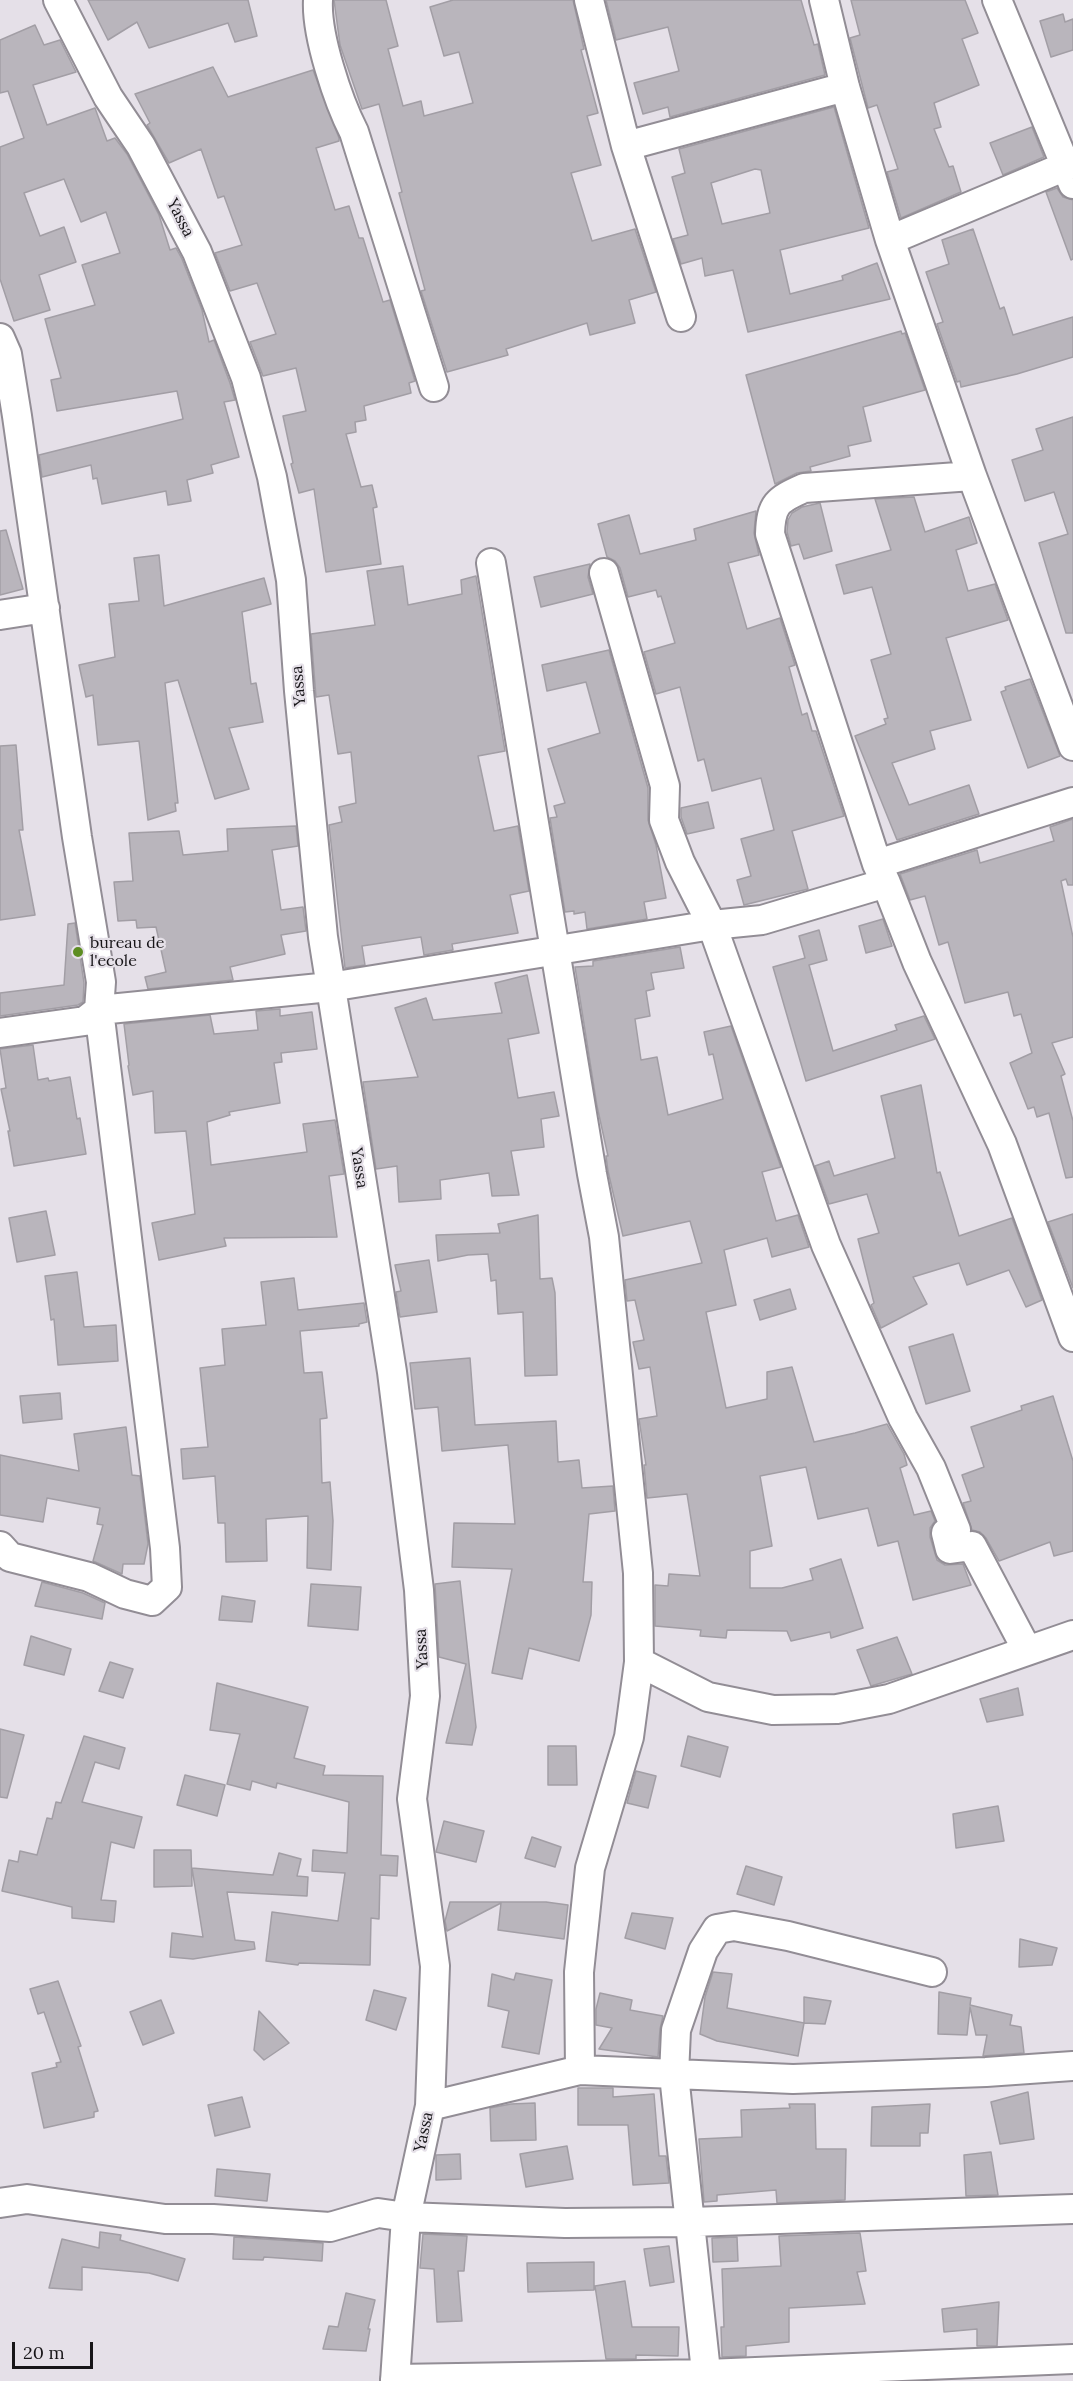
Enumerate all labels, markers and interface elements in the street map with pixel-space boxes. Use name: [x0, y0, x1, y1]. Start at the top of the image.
street label: Yassa: [162, 196, 198, 240]
street label: Yassa: [288, 665, 310, 707]
place label: bureau de l'ecole: [90, 933, 164, 971]
marker: bureau de l'ecole: [71, 945, 85, 959]
street label: Yassa: [346, 1146, 372, 1190]
street label: Yassa: [411, 1628, 433, 1670]
street label: Yassa: [410, 2110, 438, 2154]
scale bar: [15, 2330, 96, 2368]
text: 20 m: [23, 2341, 65, 2364]

